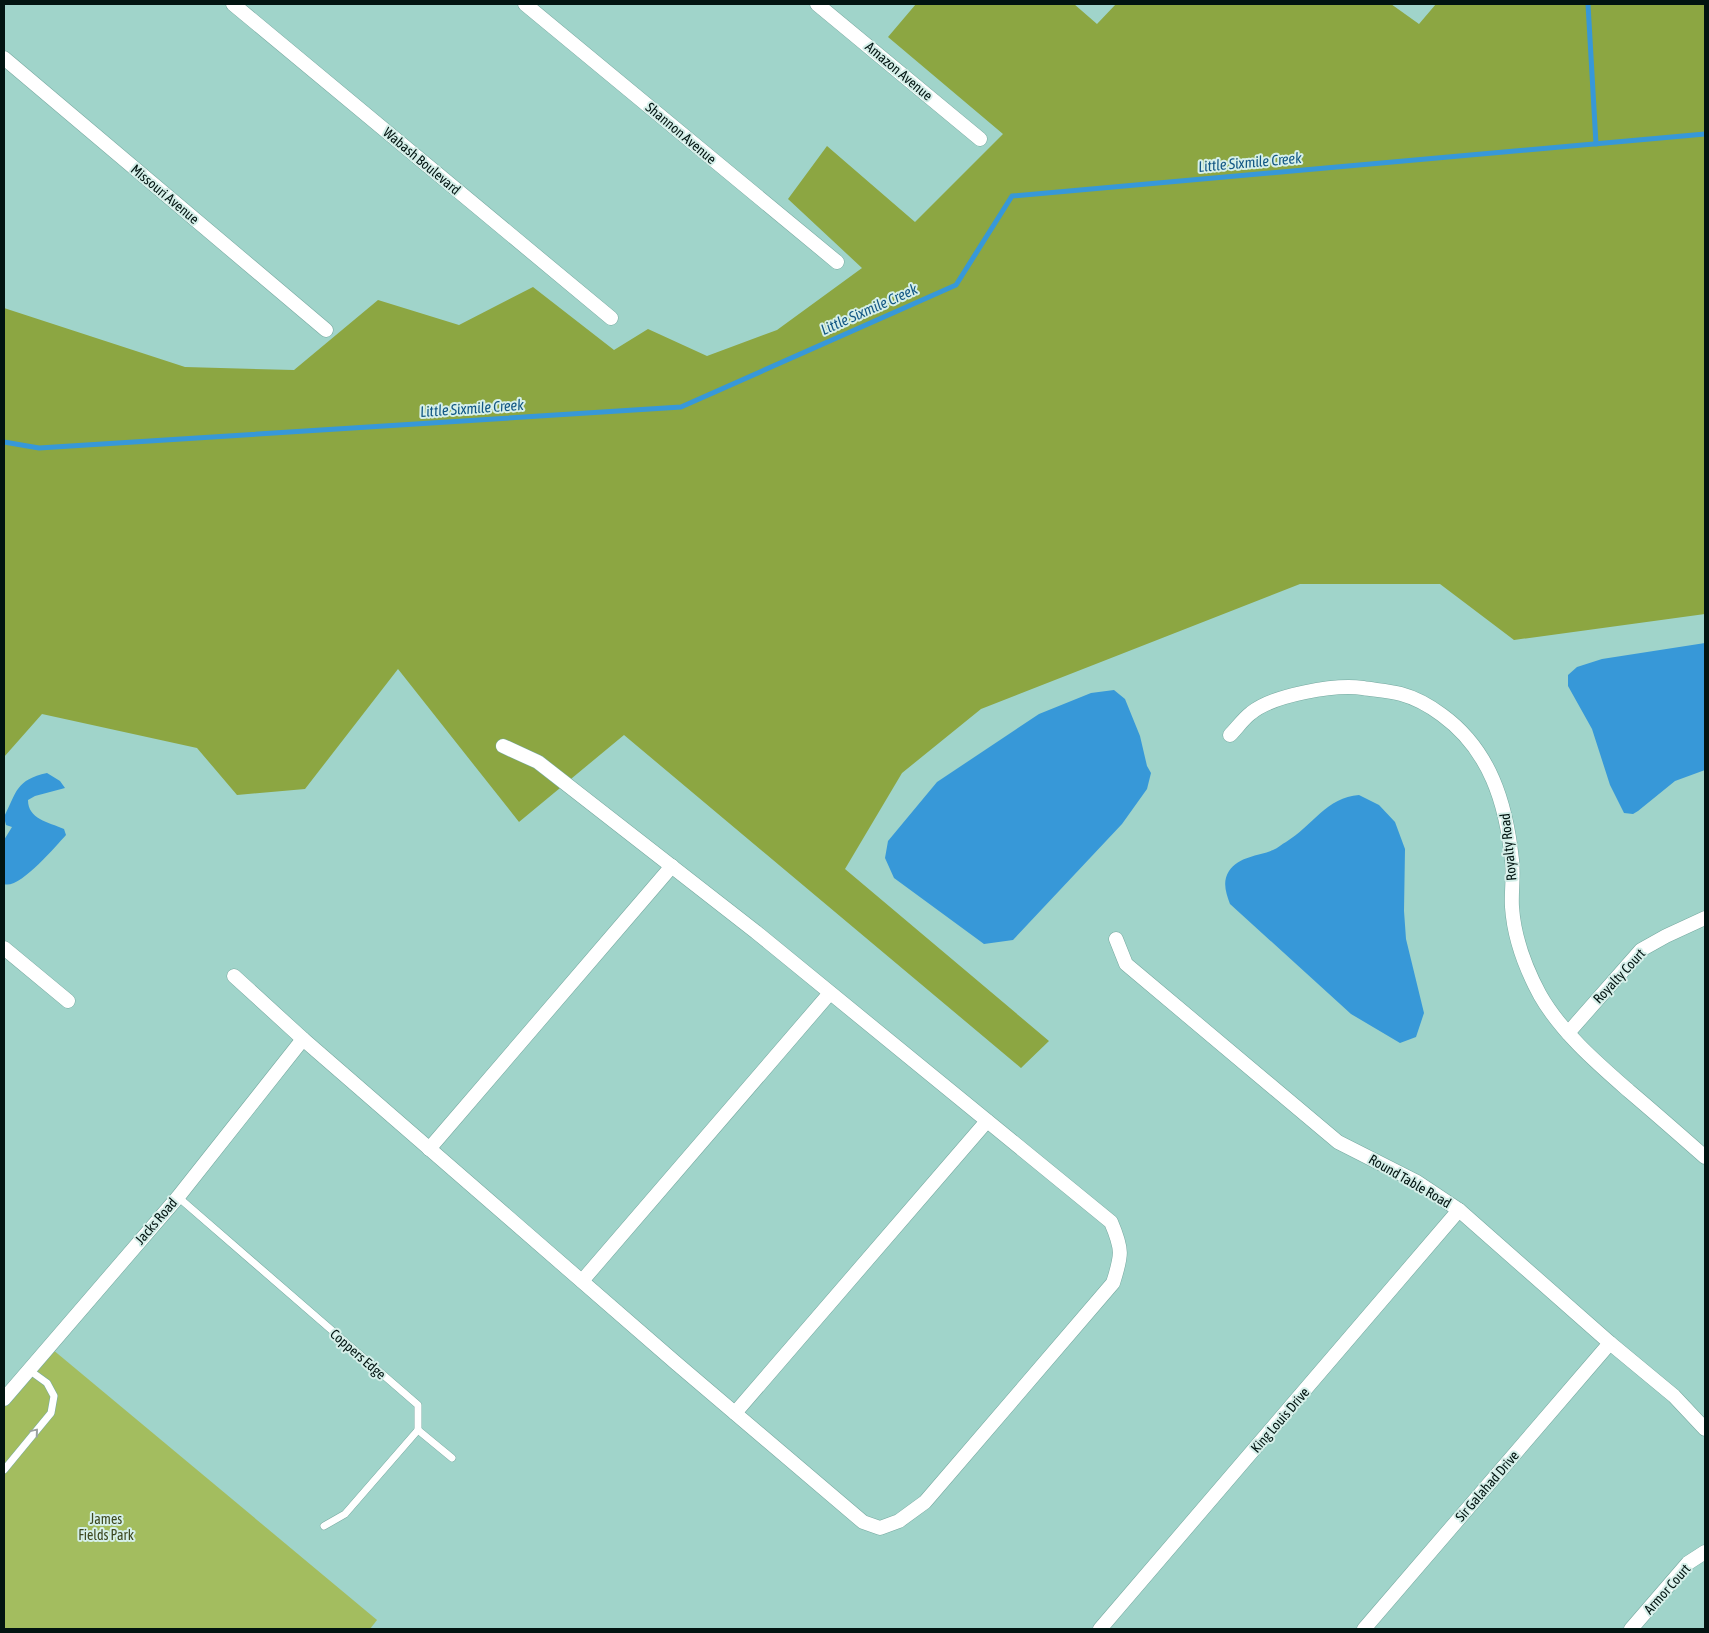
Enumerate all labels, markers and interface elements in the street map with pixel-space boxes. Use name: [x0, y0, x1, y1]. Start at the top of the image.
street label: Amazon Avenue: [862, 38, 936, 104]
street label: Shannon Avenue: [643, 99, 719, 167]
street label: Wabash Boulevard: [380, 124, 464, 198]
water label: Little Sixmile Creek: [1198, 149, 1303, 175]
street label: Missouri Avenue: [128, 161, 202, 227]
water label: Little Sixmile Creek: [818, 280, 920, 338]
water label: Little Sixmile Creek: [420, 396, 525, 420]
street label: Royalty Road: [1497, 812, 1519, 882]
street label: Royalty Court: [1590, 945, 1648, 1007]
street label: Round Table Road: [1366, 1151, 1454, 1211]
street label: Jacks Road: [132, 1195, 180, 1247]
street label: Coppers Edge: [327, 1326, 389, 1382]
street label: King Louis Drive: [1247, 1384, 1313, 1456]
one-way arrow: [29, 1429, 38, 1438]
street label: Sir Galahad Drive: [1452, 1447, 1522, 1525]
park label: James Fields Park: [78, 1511, 134, 1543]
street label: Armor Court: [1641, 1561, 1693, 1617]

